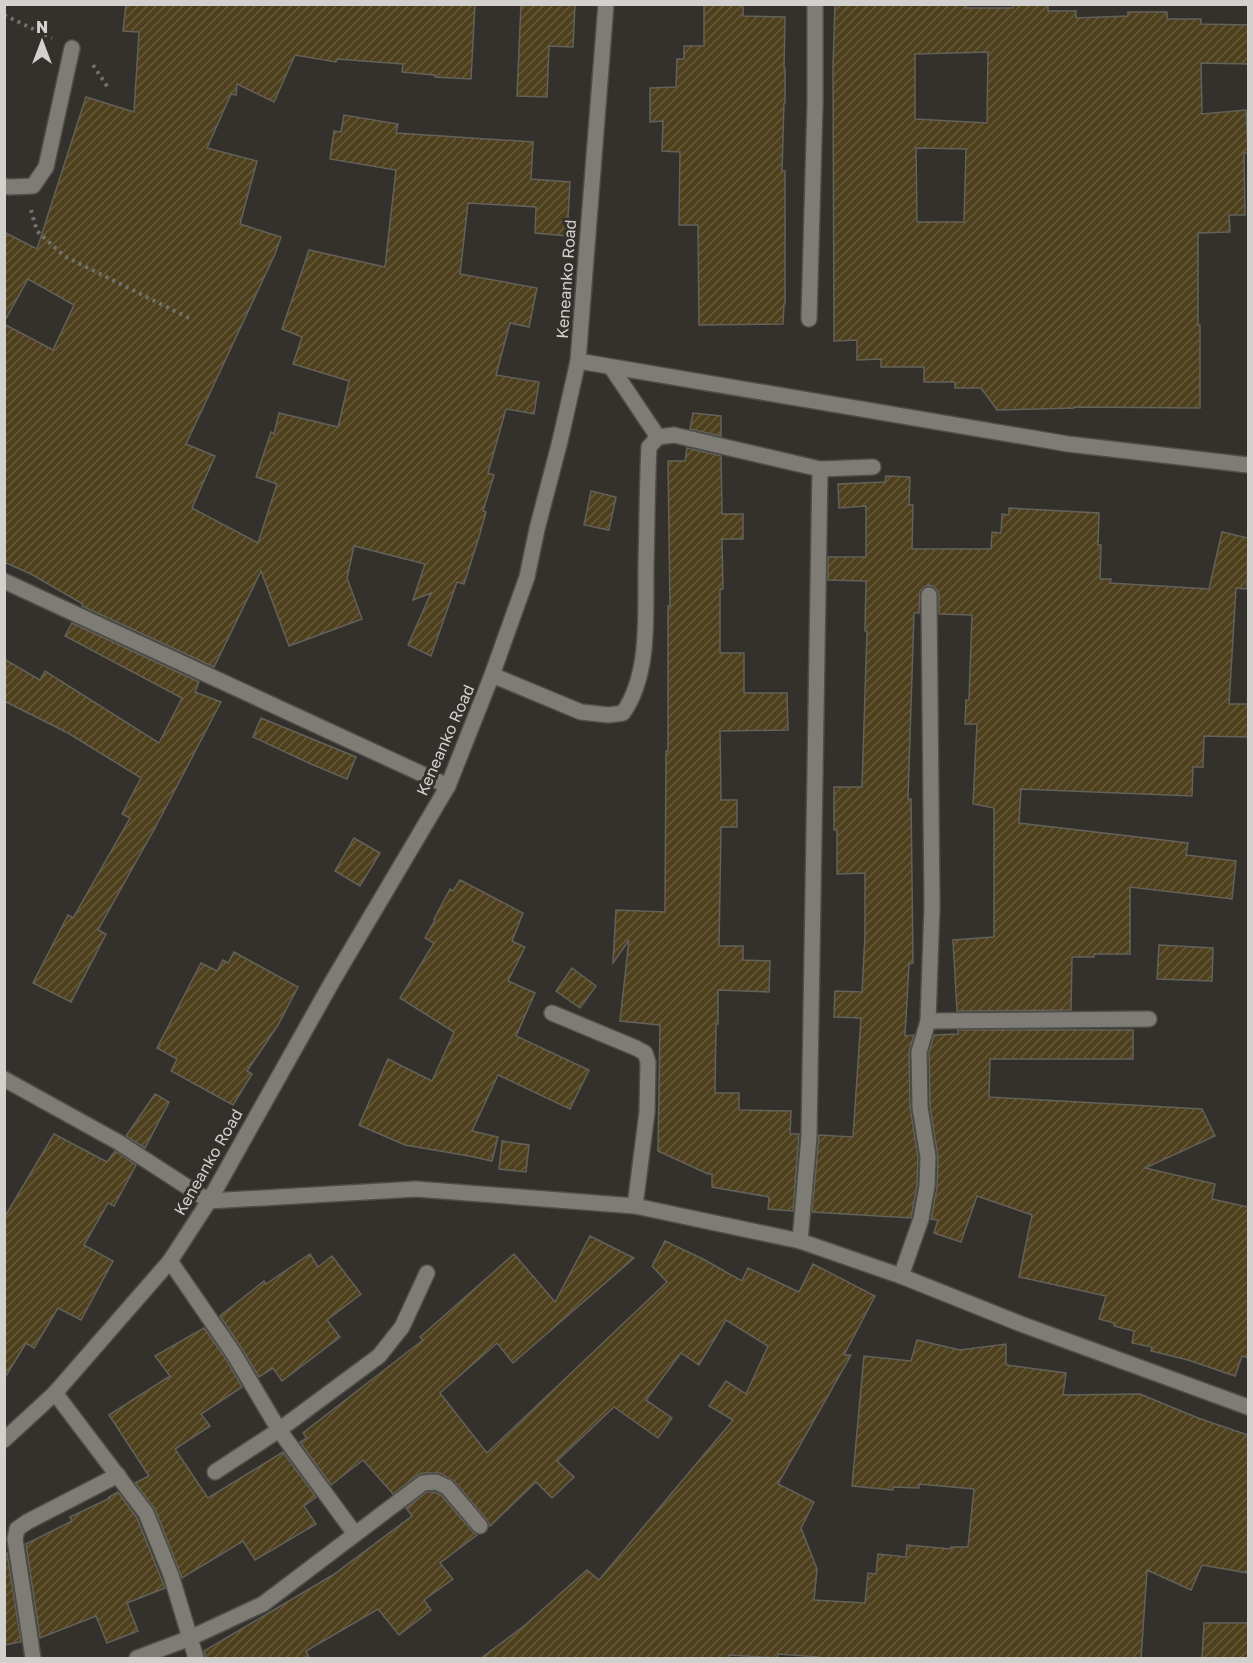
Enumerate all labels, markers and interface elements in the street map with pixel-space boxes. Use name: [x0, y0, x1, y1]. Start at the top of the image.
north arrow: [12, 12, 72, 72]
text: N: [36, 17, 48, 37]
street label: Keneanko Road: [552, 219, 580, 339]
street label: Keneanko Road: [412, 681, 478, 799]
street label: Keneanko Road: [169, 1105, 247, 1219]

